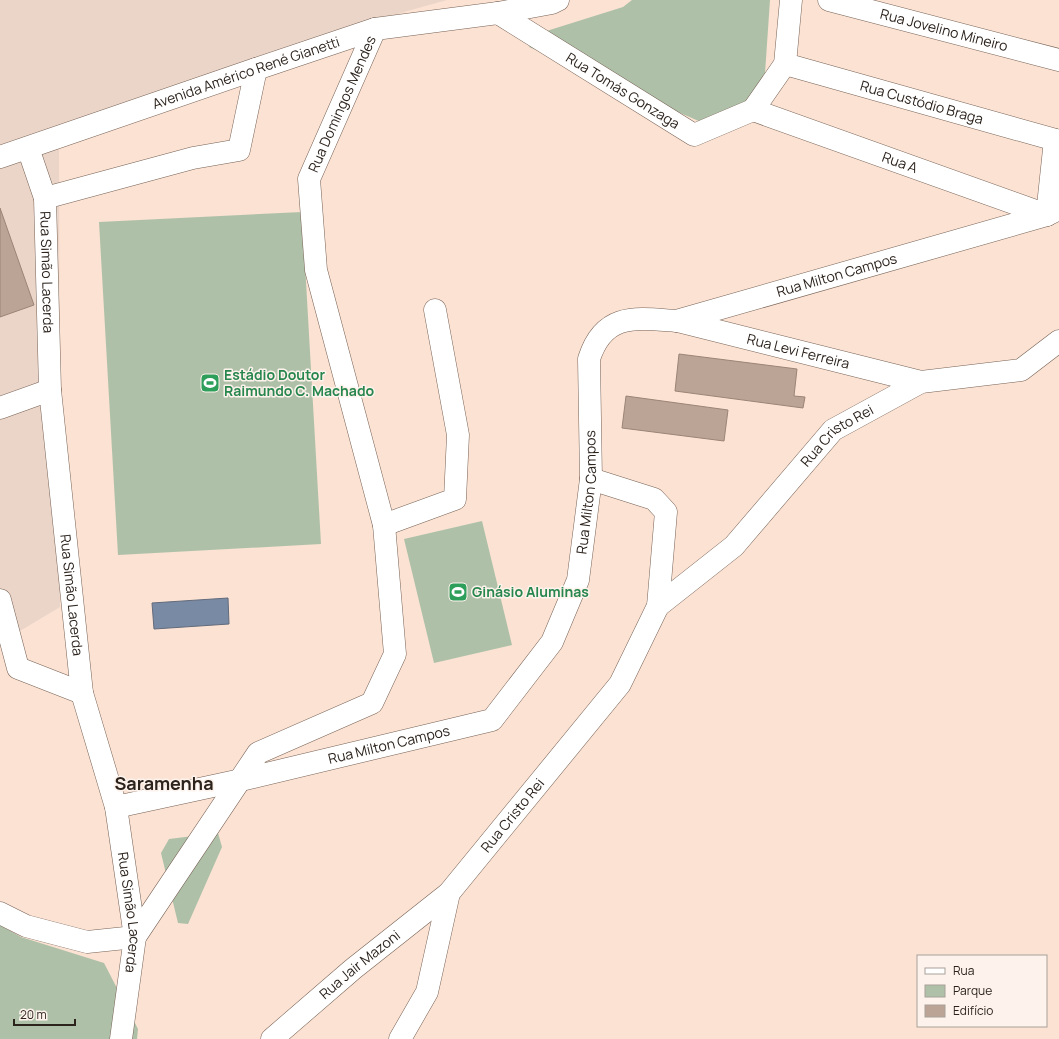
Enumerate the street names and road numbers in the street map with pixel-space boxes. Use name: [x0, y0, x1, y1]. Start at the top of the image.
street label: Rua Jovelino Mineiro: [878, 4, 1010, 55]
street label: Avenida Américo René Gianetti: [150, 32, 342, 113]
street label: Rua Domingos Mendes: [303, 32, 380, 175]
street label: Rua Tomás Gonzaga: [563, 48, 683, 133]
street label: Rua Custódio Braga: [858, 76, 986, 128]
street label: Rua A: [880, 147, 921, 177]
street label: Rua Simão Lacerda: [36, 211, 59, 333]
street label: Rua Milton Campos: [774, 248, 899, 301]
street label: Rua Levi Ferreira: [745, 329, 852, 373]
street label: Rua Cristo Rei: [796, 400, 877, 470]
street label: Rua Milton Campos: [571, 430, 600, 555]
street label: Rua Simão Lacerda: [56, 533, 88, 657]
street label: Rua Milton Campos: [326, 720, 452, 768]
street label: Rua Cristo Rei: [476, 774, 548, 856]
street label: Rua Simão Lacerda: [114, 851, 145, 974]
street label: Rua Jair Mazoni: [315, 925, 404, 1003]

